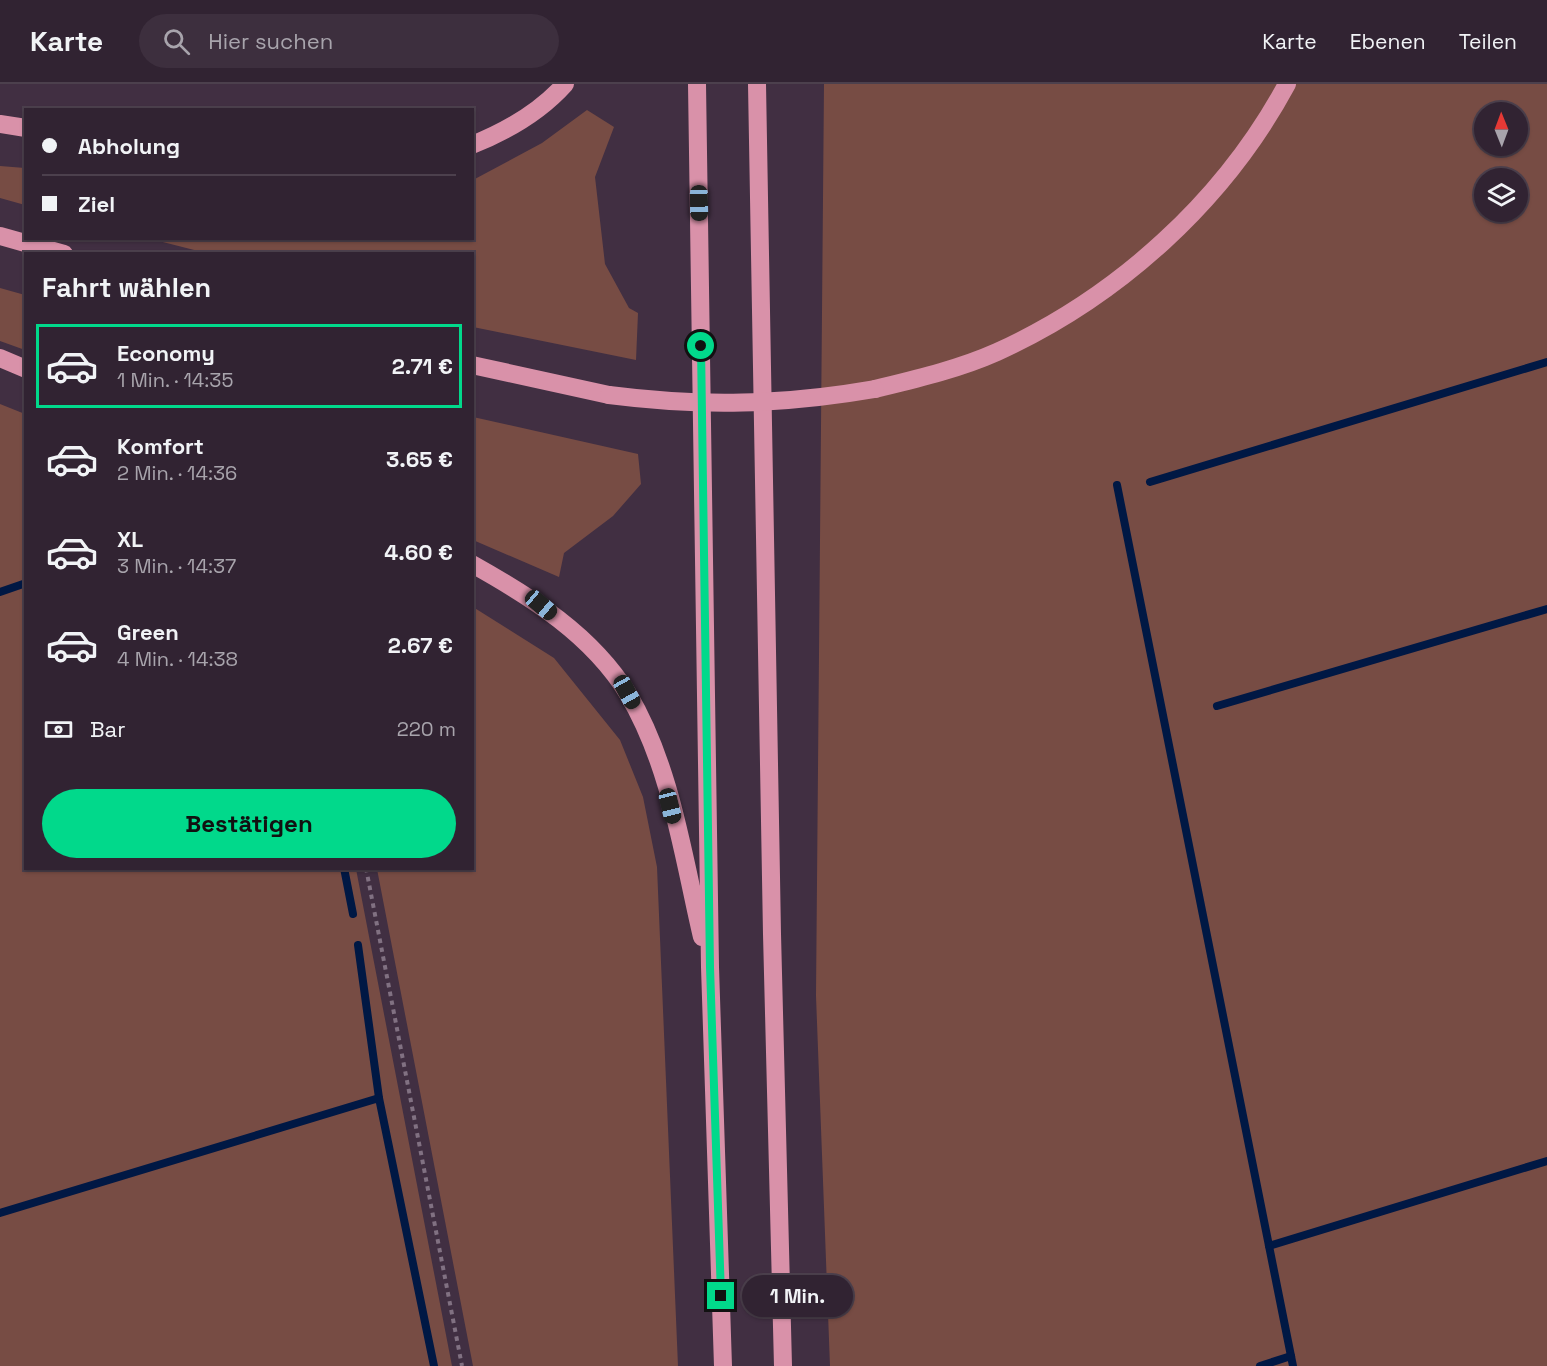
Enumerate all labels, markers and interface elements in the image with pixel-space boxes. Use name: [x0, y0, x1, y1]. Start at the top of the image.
search box: [139, 14, 559, 68]
text: Karte: [30, 23, 103, 59]
icon: search: [160, 25, 193, 58]
text: Hier suchen: [208, 27, 333, 55]
text: Karte: [1262, 28, 1317, 55]
text: Ebenen: [1350, 28, 1426, 55]
text: Teilen: [1459, 28, 1517, 55]
north arrow: [1474, 102, 1528, 156]
map controls: [1474, 102, 1528, 222]
text: Abholung: [78, 132, 180, 160]
button: layers: [1474, 168, 1528, 222]
car: [690, 185, 708, 221]
text: Ziel: [78, 190, 115, 218]
text: Fahrt wählen: [42, 270, 211, 305]
route start: [687, 332, 714, 359]
icon: car: [45, 339, 99, 393]
text: Economy: [117, 339, 215, 367]
text: 2.71 €: [392, 352, 453, 380]
text: 1 Min. · 14:35: [117, 367, 233, 393]
icon: car: [45, 432, 99, 486]
text: Komfort: [117, 432, 204, 460]
text: 3.65 €: [386, 445, 453, 473]
text: 2 Min. · 14:36: [117, 460, 237, 486]
icon: car: [45, 525, 99, 579]
text: XL: [117, 525, 143, 553]
text: 4.60 €: [384, 538, 453, 566]
text: 3 Min. · 14:37: [117, 553, 236, 579]
car: [521, 587, 561, 623]
icon: car: [45, 618, 99, 672]
text: Green: [117, 618, 179, 646]
text: 2.67 €: [388, 631, 453, 659]
text: 4 Min. · 14:38: [117, 646, 238, 672]
car: [610, 672, 644, 712]
icon: cash: [42, 713, 75, 746]
text: Bar: [90, 715, 126, 743]
text: 220 m: [397, 716, 456, 742]
car: [657, 786, 683, 826]
button: Bestätigen: [42, 789, 456, 858]
callout: 1 Min.: [742, 1275, 853, 1317]
route end: [707, 1282, 734, 1309]
text: 1 Min.: [770, 1283, 825, 1309]

